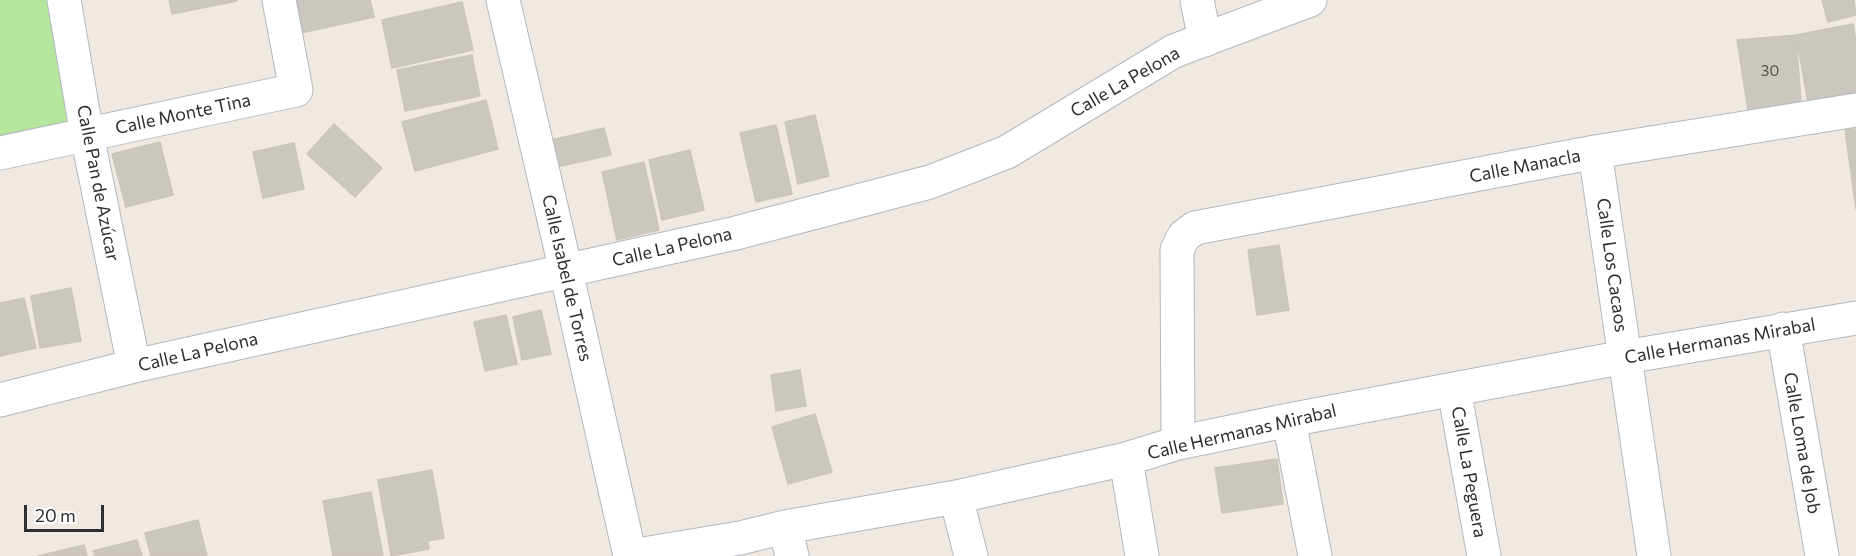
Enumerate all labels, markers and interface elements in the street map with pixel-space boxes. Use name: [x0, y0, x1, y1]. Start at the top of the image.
street label: Calle La Pelona: [1067, 42, 1183, 122]
house number: 30: [1761, 62, 1779, 80]
street label: Calle Monte Tina: [113, 89, 253, 139]
street label: Calle Pan de Azúcar: [72, 103, 124, 263]
street label: Calle Manacla: [1468, 145, 1582, 187]
street label: Calle Isabel de Torres: [537, 192, 597, 364]
street label: Calle Los Cacaos: [1592, 197, 1632, 333]
street label: Calle La Pelona: [610, 223, 734, 271]
street label: Calle Hermanas Mirabal: [1623, 314, 1817, 368]
street label: Calle La Pelona: [136, 328, 260, 376]
street label: Calle Loma de Job: [1779, 370, 1825, 516]
street label: Calle Hermanas Mirabal: [1145, 400, 1339, 464]
street label: Calle La Peguera: [1447, 405, 1491, 539]
scale bar: [27, 493, 106, 531]
text: 20 m: [35, 504, 76, 526]

